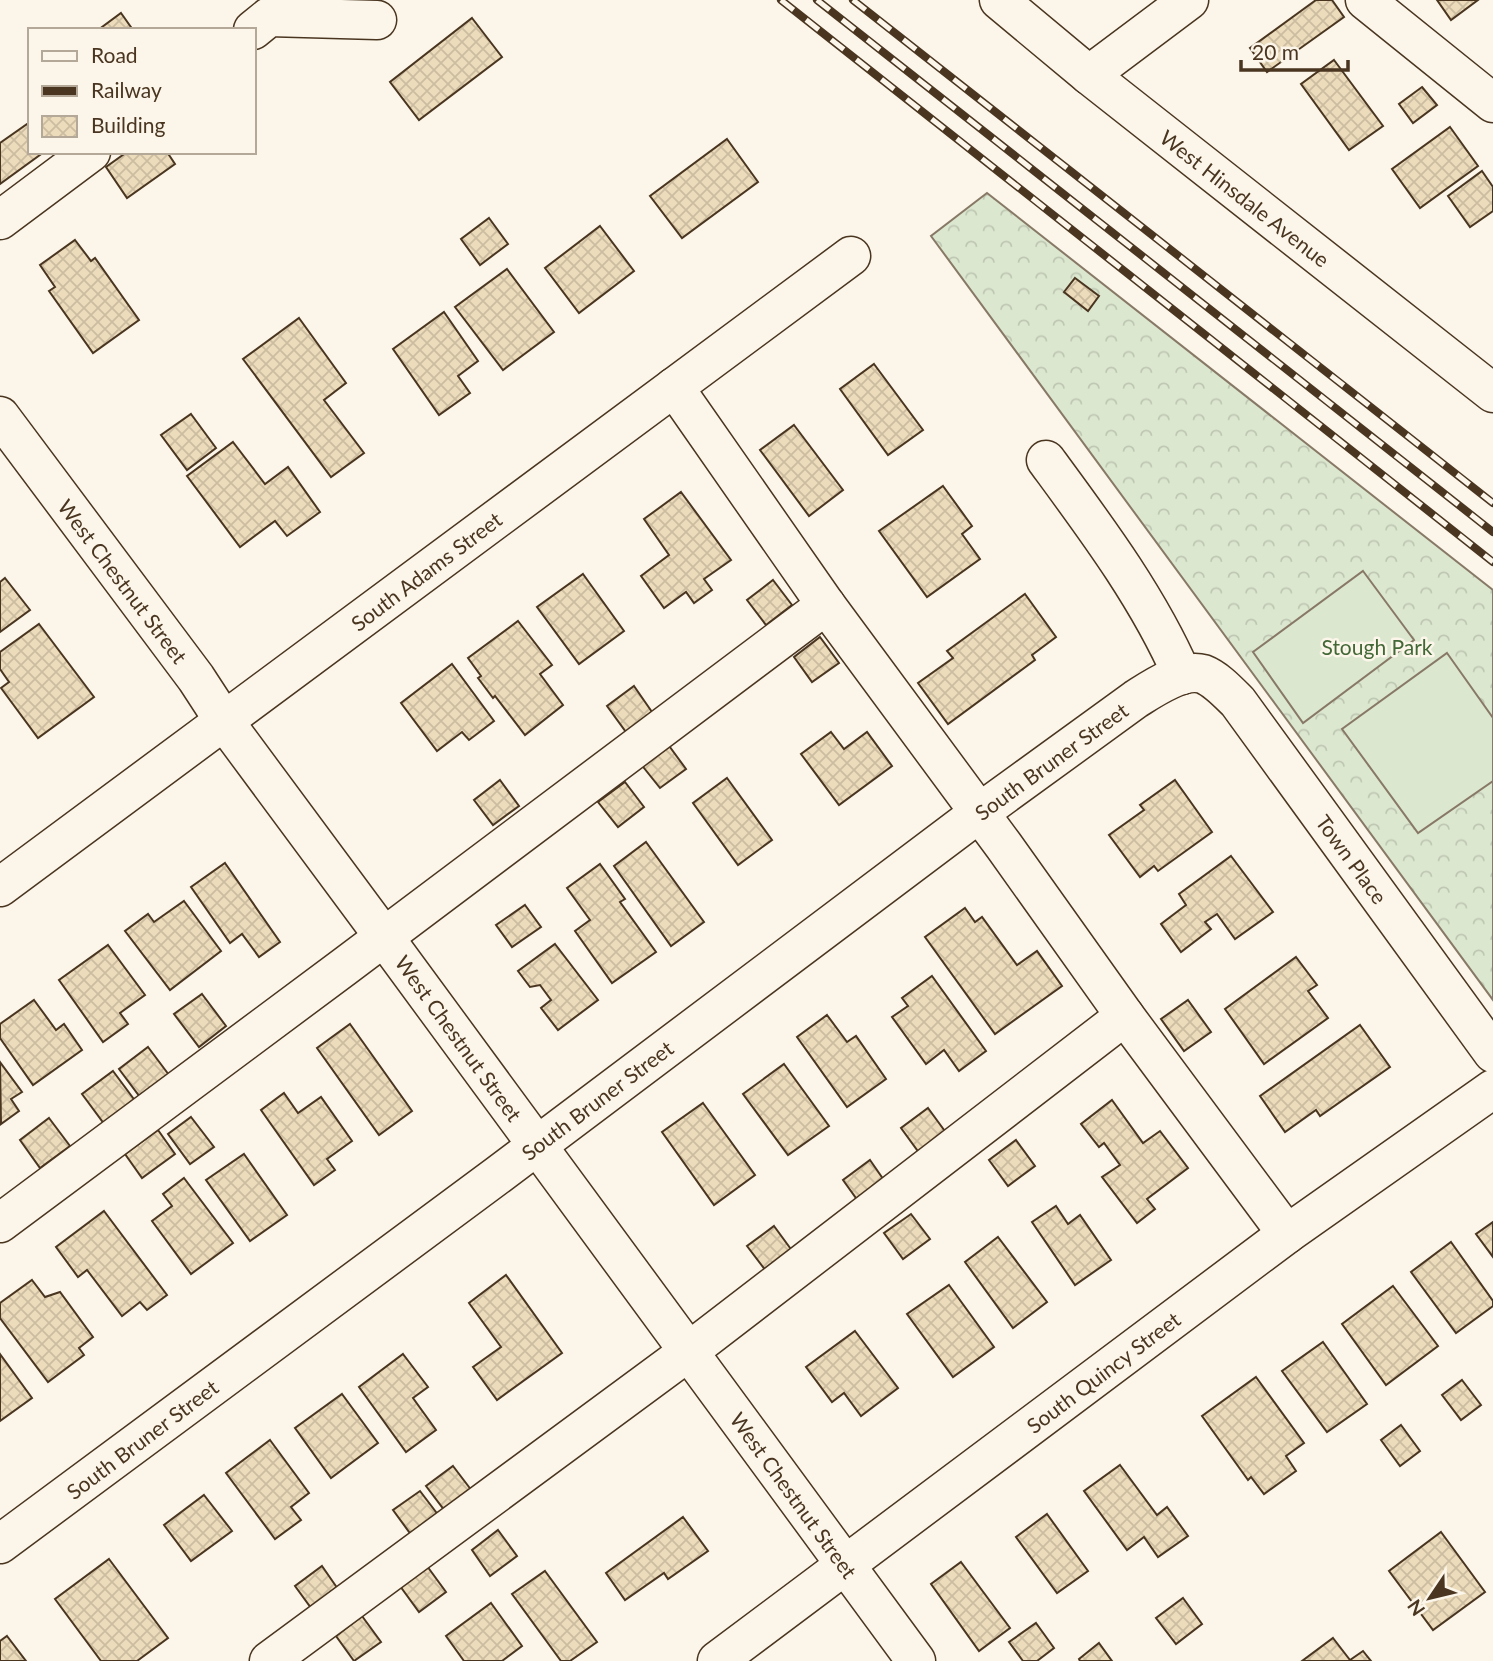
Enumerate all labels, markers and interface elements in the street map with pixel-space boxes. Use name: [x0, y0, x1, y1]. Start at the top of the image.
legend: [28, 28, 256, 154]
scale bar: [1241, 28, 1348, 72]
text: 20 m: [1252, 39, 1299, 64]
text: Road: [91, 42, 138, 67]
text: Railway: [91, 77, 162, 102]
text: Building: [91, 112, 166, 137]
street label: West Hinsdale Avenue: [1155, 124, 1335, 272]
street label: West Chestnut Street: [53, 494, 193, 668]
street label: South Adams Street: [346, 506, 507, 636]
park label: Stough Park: [1321, 634, 1433, 659]
street label: South Bruner Street: [970, 697, 1133, 825]
street label: Town Place: [1311, 810, 1393, 908]
street label: West Chestnut Street: [390, 950, 528, 1126]
street label: South Bruner Street: [516, 1035, 678, 1165]
street label: South Quincy Street: [1021, 1306, 1185, 1438]
street label: South Bruner Street: [61, 1374, 223, 1504]
street label: West Chestnut Street: [725, 1407, 863, 1583]
north arrow: [1395, 1563, 1465, 1633]
text: N: [1402, 1595, 1429, 1621]

